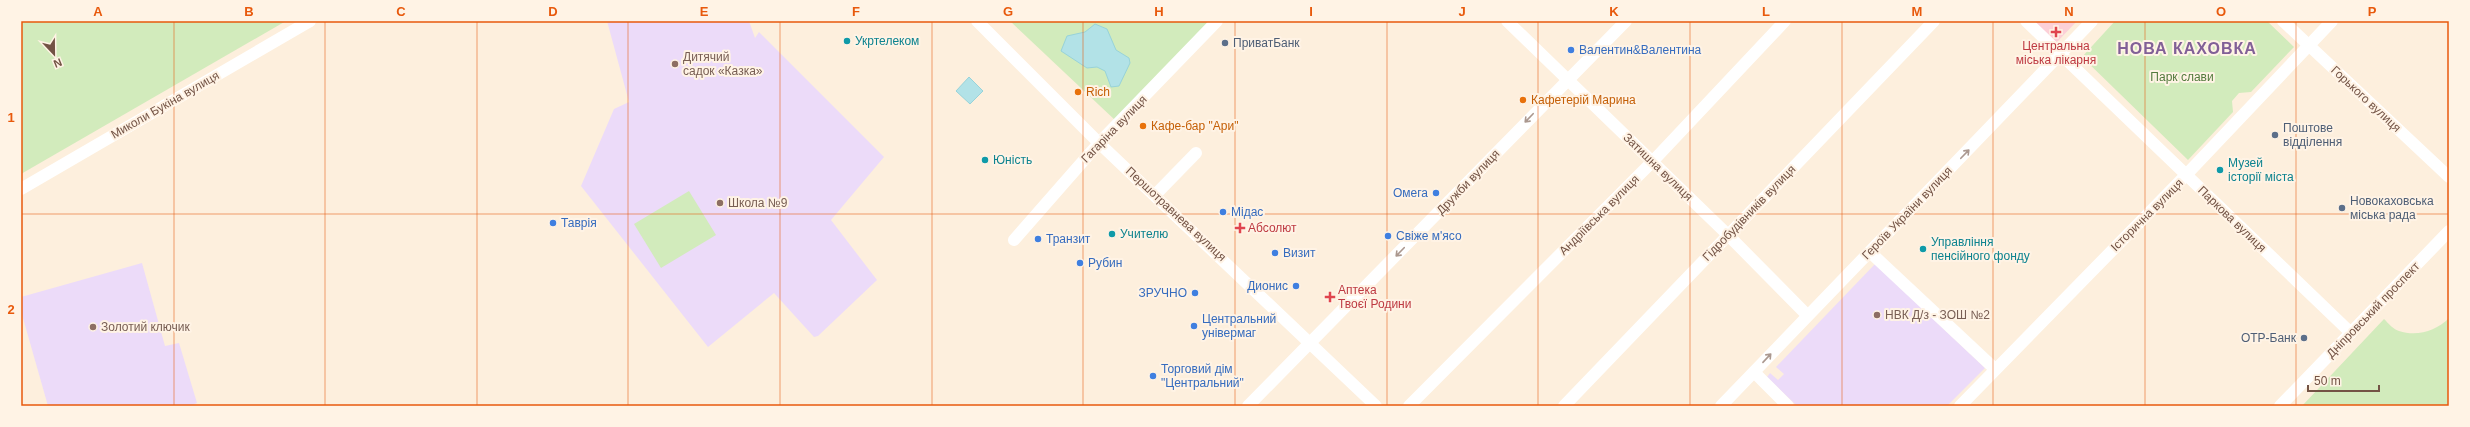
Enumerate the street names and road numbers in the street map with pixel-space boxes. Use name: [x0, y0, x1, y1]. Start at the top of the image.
street label: Горького вулиця: [2328, 63, 2404, 135]
street label: Миколи Букіна вулиця: [108, 68, 222, 142]
street label: Гагаріна вулиця: [1078, 92, 1150, 166]
street label: Затишна вулиця: [1620, 130, 1696, 204]
street label: Дружби вулиця: [1434, 147, 1502, 217]
street label: Гідробудівників вулиця: [1700, 162, 1798, 264]
street label: Першотравнева вулиця: [1123, 164, 1229, 264]
street label: Героїв України вулиця: [1859, 164, 1955, 262]
street label: Андріївська вулиця: [1556, 172, 1642, 258]
street label: Історична вулиця: [2108, 176, 2186, 254]
street label: Паркова вулиця: [2195, 183, 2269, 255]
street label: Дніпровський проспект: [2324, 259, 2423, 361]

